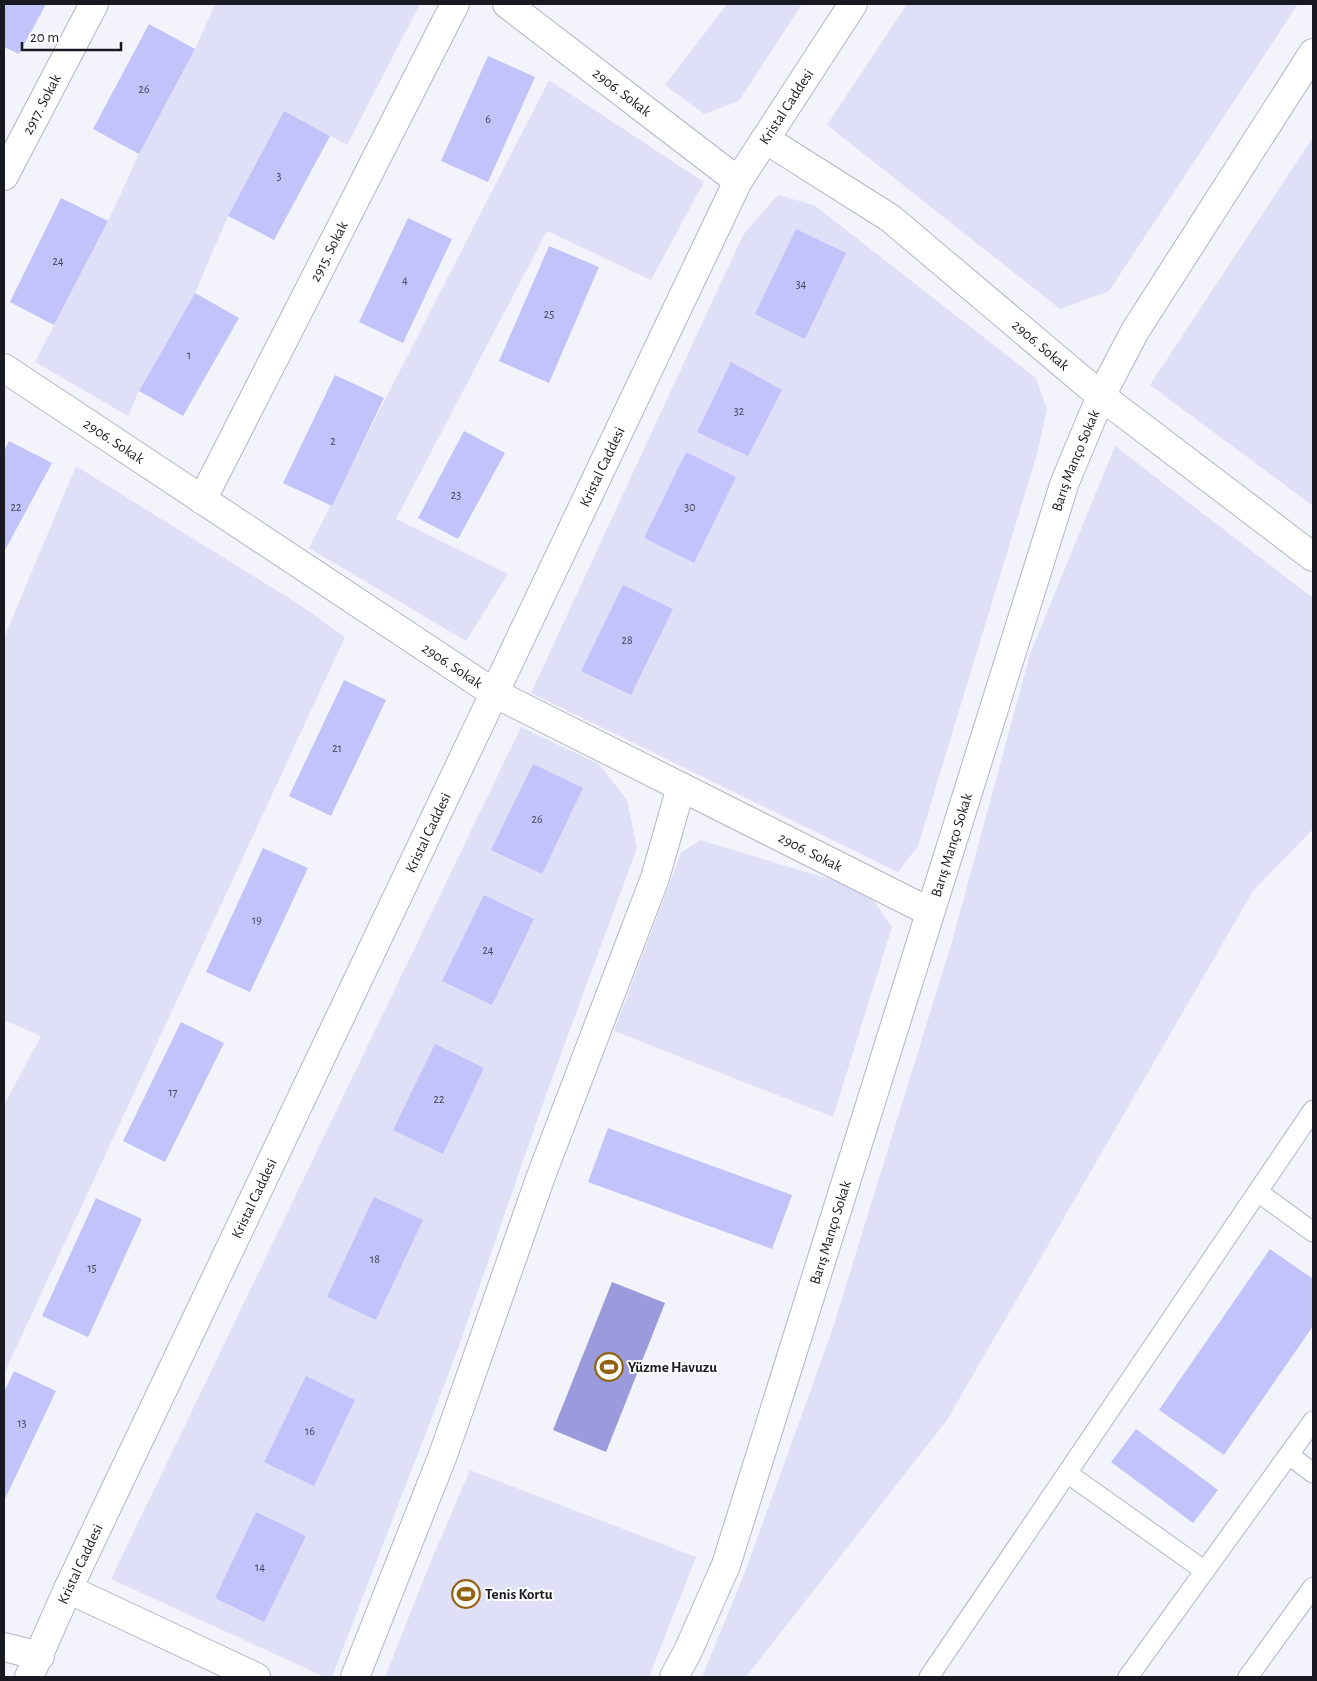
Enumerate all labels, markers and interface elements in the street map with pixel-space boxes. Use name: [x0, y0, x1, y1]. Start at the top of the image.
scale bar: [22, 20, 121, 52]
text: 20 m: [30, 30, 59, 45]
street label: 2906. Sokak: [590, 65, 654, 119]
street label: Kristal Caddesi: [756, 66, 816, 147]
street label: 2917. Sokak: [20, 71, 64, 137]
house number: 26: [138, 83, 150, 95]
house number: 6: [485, 113, 491, 125]
house number: 3: [277, 170, 282, 182]
street label: 2915. Sokak: [307, 219, 350, 284]
house number: 24: [52, 255, 64, 267]
house number: 4: [402, 274, 408, 286]
house number: 34: [796, 278, 807, 290]
house number: 25: [544, 308, 554, 320]
street label: 2906. Sokak: [1009, 317, 1072, 373]
house number: 1: [187, 349, 191, 361]
house number: 32: [734, 405, 745, 417]
street label: Barış Manço Sokak: [1049, 407, 1102, 513]
street label: 2906. Sokak: [81, 416, 147, 466]
street label: Kristal Caddesi: [577, 425, 627, 509]
house number: 2: [330, 435, 336, 447]
house number: 23: [451, 489, 461, 501]
house number: 22: [11, 501, 22, 513]
house number: 30: [684, 501, 696, 513]
house number: 28: [621, 634, 633, 646]
street label: 2906. Sokak: [419, 640, 485, 691]
house number: 21: [332, 742, 342, 754]
street label: Kristal Caddesi: [403, 790, 453, 875]
street label: Barış Manço Sokak: [928, 791, 975, 899]
house number: 26: [531, 813, 543, 825]
street label: 2906. Sokak: [776, 830, 845, 874]
house number: 19: [252, 914, 262, 926]
house number: 24: [482, 944, 494, 956]
house number: 17: [168, 1086, 178, 1098]
house number: 22: [434, 1093, 445, 1105]
street label: Kristal Caddesi: [229, 1156, 279, 1241]
street label: Barış Manço Sokak: [807, 1179, 853, 1286]
house number: 18: [370, 1253, 380, 1265]
house number: 15: [87, 1262, 97, 1274]
sports icon: Yüzme Havuzu: [594, 1352, 624, 1382]
place label: Yüzme Havuzu: [628, 1360, 717, 1375]
house number: 13: [17, 1417, 27, 1429]
house number: 16: [305, 1425, 315, 1437]
street label: Kristal Caddesi: [55, 1522, 105, 1606]
house number: 14: [255, 1561, 265, 1573]
sports icon: Tenis Kortu: [451, 1579, 481, 1609]
place label: Tenis Kortu: [485, 1587, 553, 1602]

